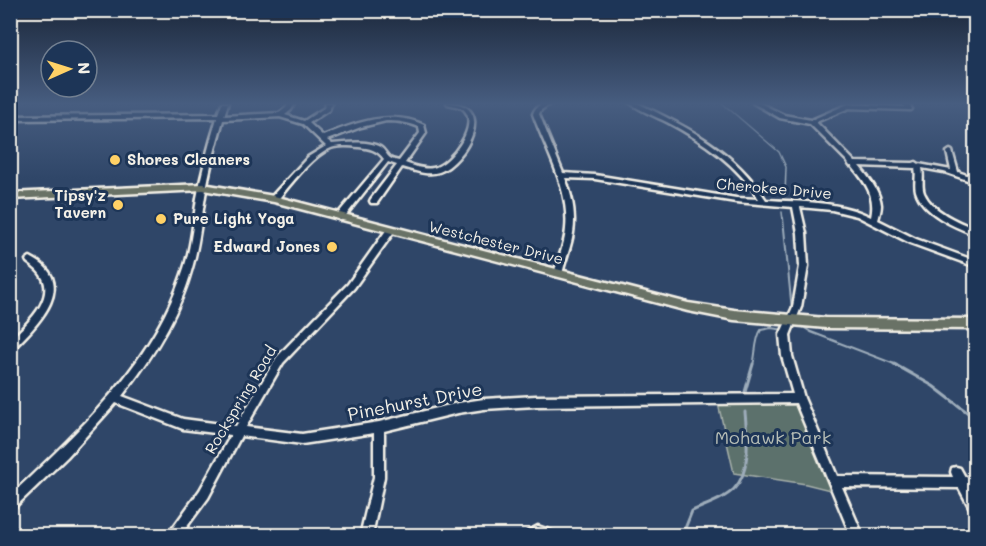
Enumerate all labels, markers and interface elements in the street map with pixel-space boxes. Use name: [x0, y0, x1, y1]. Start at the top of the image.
north arrow: [39, 39, 99, 99]
text: N: [74, 62, 95, 75]
place label: Shores Cleaners: [127, 149, 250, 169]
marker: Shores Cleaners: [108, 153, 122, 167]
street label: Cherokee Drive: [715, 173, 833, 203]
place label: Tipsy'z Tavern: [54, 185, 107, 222]
marker: Tipsy'z Tavern: [111, 198, 125, 212]
place label: Pure Light Yoga: [173, 208, 295, 228]
marker: Pure Light Yoga: [154, 212, 168, 226]
street label: Westchester Drive: [427, 216, 566, 268]
place label: Edward Jones: [213, 236, 320, 256]
marker: Edward Jones: [325, 240, 339, 254]
street label: Rockspring Road: [200, 342, 280, 457]
street label: Pinehurst Drive: [345, 376, 484, 426]
park label: Mohawk Park: [715, 425, 831, 449]

